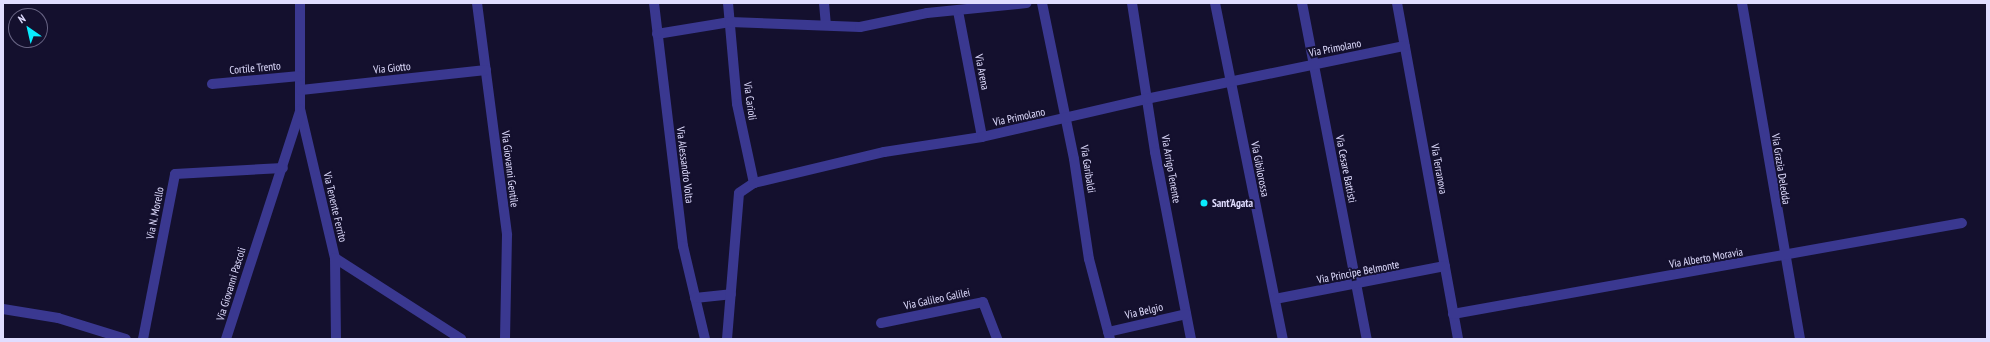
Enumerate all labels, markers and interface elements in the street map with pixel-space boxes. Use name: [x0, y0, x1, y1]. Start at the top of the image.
north arrow: [8, 8, 48, 48]
text: N: [15, 11, 28, 26]
street label: Via Primolano: [1308, 36, 1362, 60]
street label: Via Arena: [972, 53, 992, 91]
street label: Cortile Trento: [229, 59, 281, 77]
street label: Via Giotto: [373, 59, 411, 77]
street label: Via Carioli: [741, 81, 759, 121]
street label: Via Primolano: [992, 105, 1046, 129]
street label: Via Alessandro Volta: [674, 126, 696, 204]
street label: Via Giovanni Gentile: [499, 130, 521, 208]
street label: Via Grazia Deledda: [1769, 133, 1793, 205]
street label: Via Arrigo Tenente: [1158, 134, 1184, 204]
street label: Via Cesare Battisti: [1333, 134, 1359, 204]
street label: Via Gibilorossa: [1248, 140, 1272, 198]
street label: Via Terranova: [1428, 143, 1450, 195]
street label: Via Garibaldi: [1078, 144, 1098, 194]
street label: Via Tenente Ferrito: [320, 171, 350, 243]
street label: Via N. Morello: [143, 185, 167, 241]
place label: Sant'Agata: [1212, 196, 1253, 210]
marker: Sant'Agata: [1199, 198, 1209, 208]
street label: Via Alberto Moravia: [1668, 245, 1744, 271]
street label: Via Giovanni Pascoli: [214, 246, 248, 322]
street label: Via Principe Belmonte: [1316, 258, 1400, 286]
street label: Via Galileo Galilei: [903, 286, 971, 312]
street label: Via Belgio: [1124, 300, 1164, 322]

